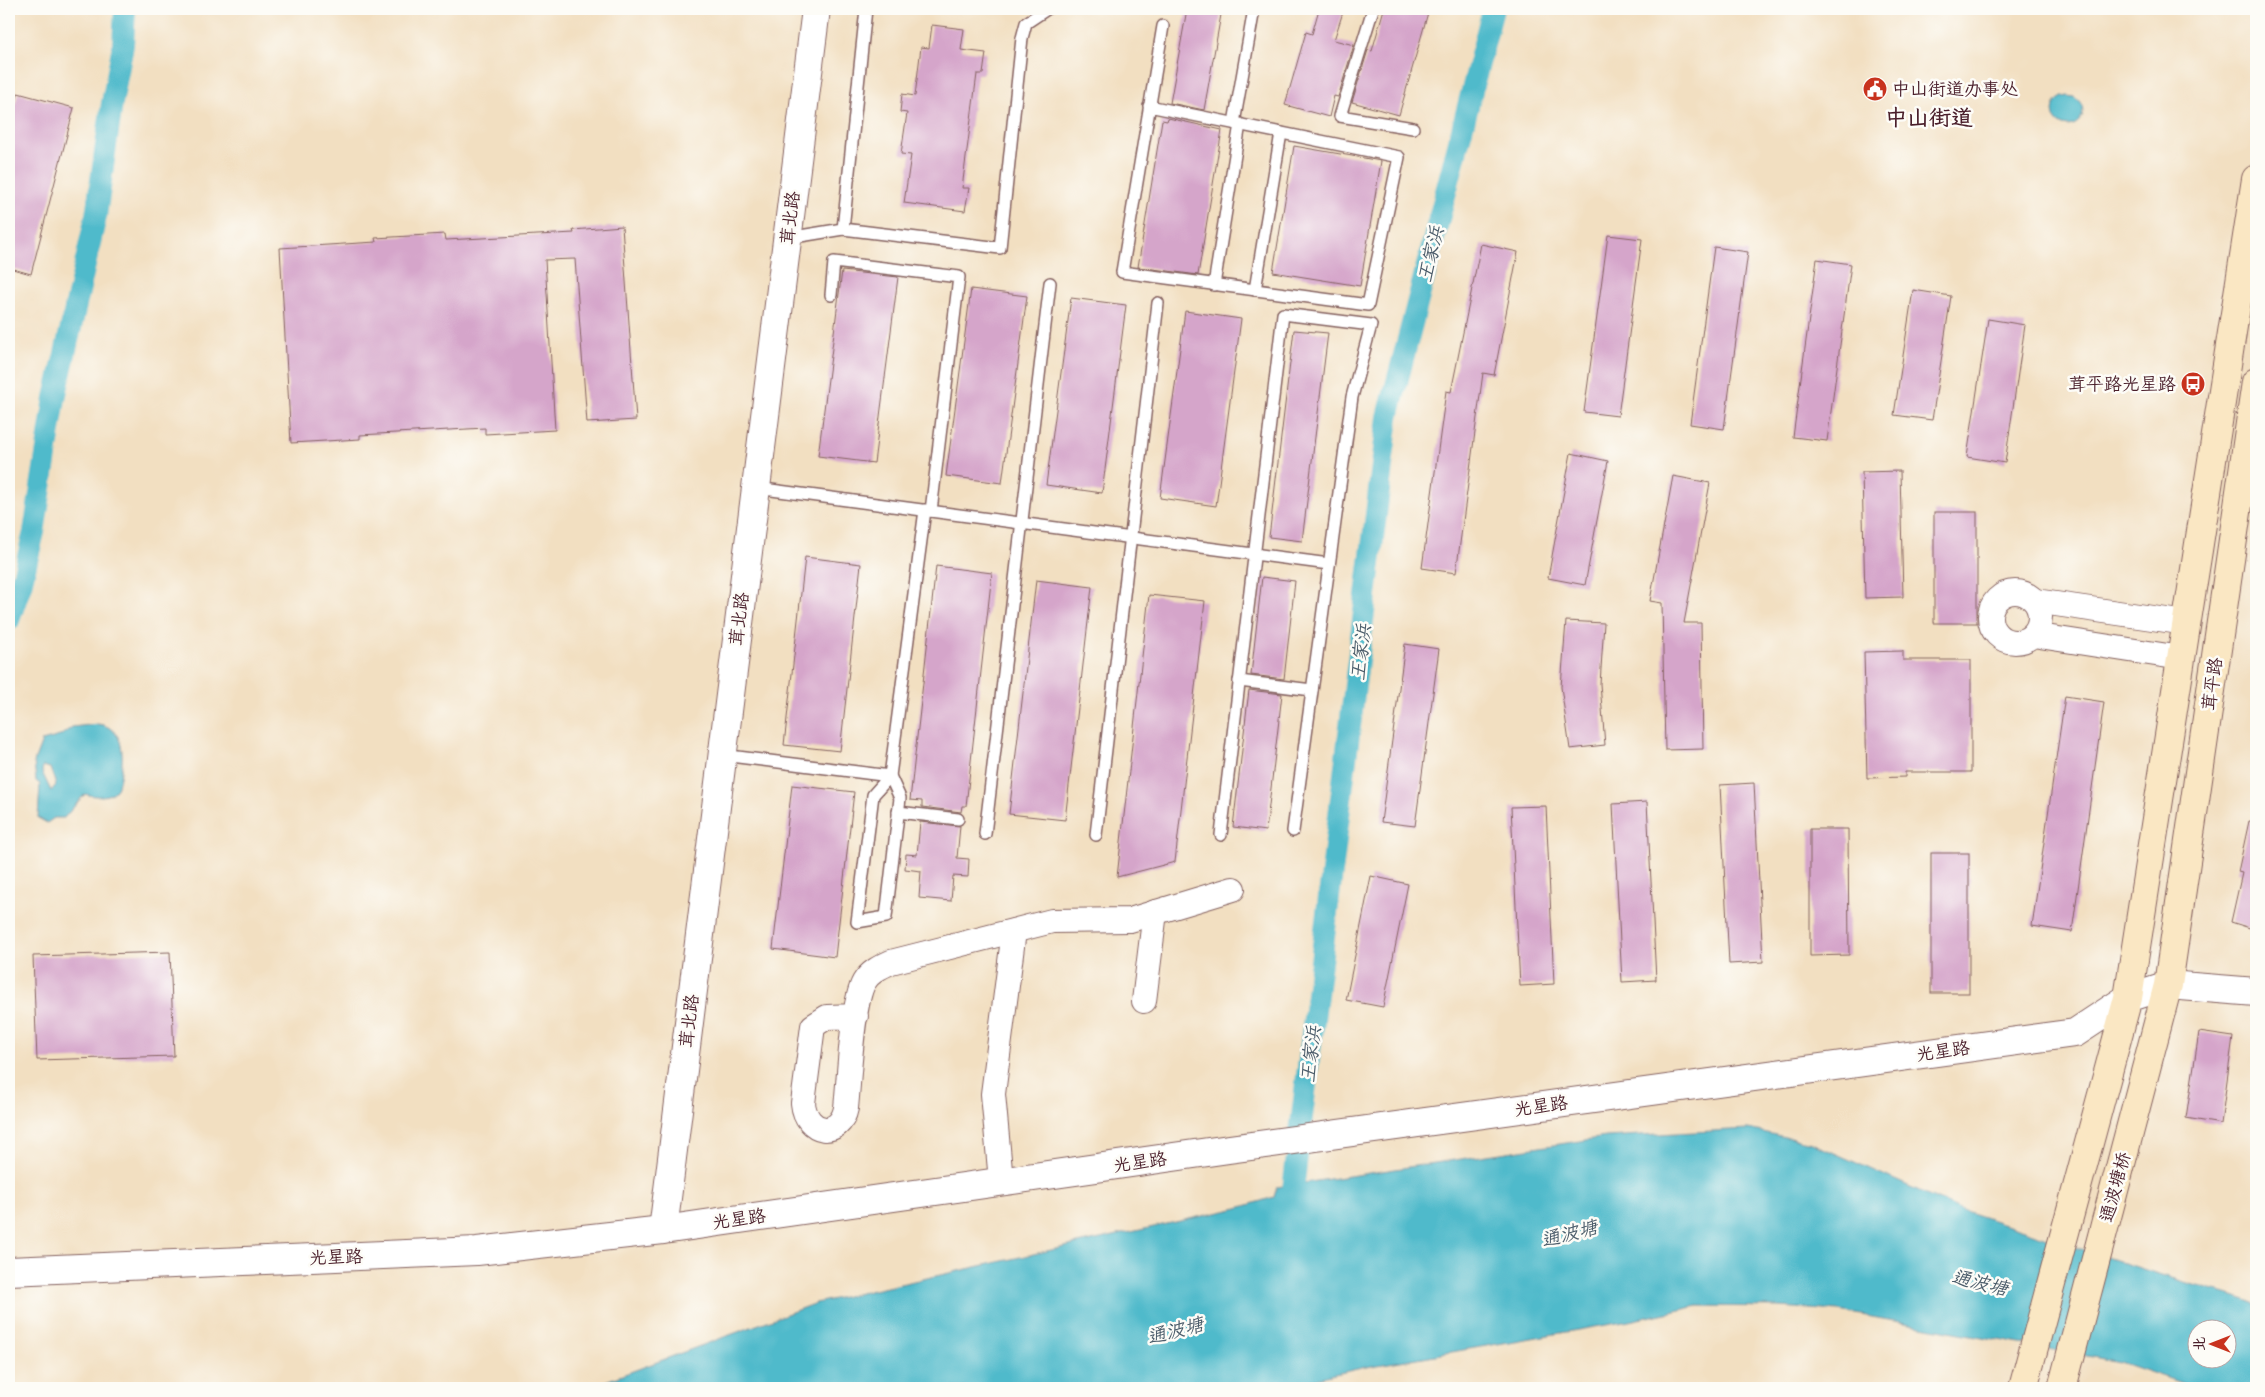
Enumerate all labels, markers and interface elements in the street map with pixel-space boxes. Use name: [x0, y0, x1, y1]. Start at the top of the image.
public building icon: 中山街道办事处: [1862, 76, 1888, 102]
place label: 中山街道办事处: [1892, 79, 2018, 100]
district label: 中山街道: [1885, 105, 1973, 132]
street label: 茸北路: [777, 190, 804, 246]
water label: 王家浜: [1413, 223, 1450, 285]
bus stop icon: 茸平路光星路: [2180, 371, 2206, 397]
place label: 茸平路光星路: [2068, 374, 2176, 395]
street label: 茸北路: [726, 591, 753, 647]
water label: 王家浜: [1347, 622, 1376, 682]
street label: 茸平路: [2198, 656, 2227, 712]
street label: 茸北路: [676, 993, 703, 1049]
water label: 王家浜: [1297, 1024, 1326, 1084]
street label: 光星路: [1915, 1037, 1971, 1066]
street label: 光星路: [1513, 1092, 1569, 1121]
street label: 光星路: [1112, 1148, 1168, 1177]
street label: 通波塘桥: [2096, 1150, 2135, 1225]
street label: 光星路: [711, 1205, 767, 1234]
water label: 通波塘: [1539, 1216, 1602, 1253]
street label: 光星路: [309, 1246, 363, 1269]
water label: 通波塘: [1949, 1265, 2012, 1302]
water label: 通波塘: [1145, 1313, 1208, 1350]
north arrow: [2188, 1320, 2238, 1370]
text: 北: [2191, 1337, 2208, 1351]

